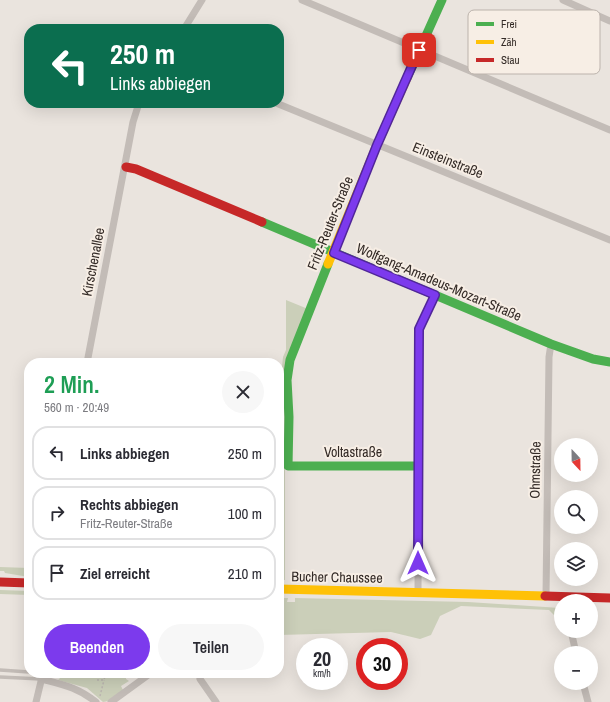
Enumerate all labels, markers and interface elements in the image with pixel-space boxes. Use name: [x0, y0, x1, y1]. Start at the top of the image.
legend: [468, 10, 600, 74]
text: Frei: [501, 17, 517, 31]
pin: [402, 33, 436, 67]
text: 250 m: [110, 35, 175, 73]
text: Zäh: [501, 35, 517, 49]
icon: arrive: [408, 39, 430, 61]
icon: left: [44, 40, 96, 92]
text: Stau: [501, 53, 520, 67]
text: Links abbiegen: [110, 71, 211, 96]
street label: Einsteinstraße: [410, 138, 486, 182]
street label: Fritz-Reuter-Straße: [303, 173, 357, 273]
street label: Kirschenallee: [78, 226, 108, 298]
street label: Wolfgang-Amadeus-Mozart-Straße: [354, 239, 524, 325]
text: 2 Min.: [44, 368, 99, 400]
button: close: [222, 371, 264, 413]
text: 560 m · 20:49: [44, 399, 109, 416]
north arrow: [554, 438, 598, 482]
map controls: [554, 438, 598, 690]
street label: Ohmstraße: [526, 441, 544, 499]
icon: left: [46, 442, 68, 464]
text: Links abbiegen: [80, 443, 170, 464]
text: 250 m: [228, 443, 262, 464]
street label: Voltastraße: [324, 443, 382, 461]
button: search: [554, 490, 598, 534]
text: Rechts abbiegen: [80, 494, 178, 515]
icon: right: [46, 502, 68, 524]
text: 100 m: [228, 503, 262, 524]
text: Fritz-Reuter-Straße: [80, 515, 172, 532]
position arrow: [397, 542, 439, 584]
button: layers: [554, 542, 598, 586]
icon: arrive: [46, 562, 68, 584]
text: Ziel erreicht: [80, 563, 150, 584]
text: 210 m: [228, 563, 262, 584]
street label: Bucher Chaussee: [291, 567, 383, 587]
button: +: [554, 594, 598, 638]
button: Beenden: [44, 624, 150, 670]
button: Teilen: [158, 624, 264, 670]
speed limit sign: 30: [356, 638, 408, 690]
text: 20: [313, 645, 331, 672]
button: −: [554, 646, 598, 690]
text: km/h: [313, 667, 331, 680]

